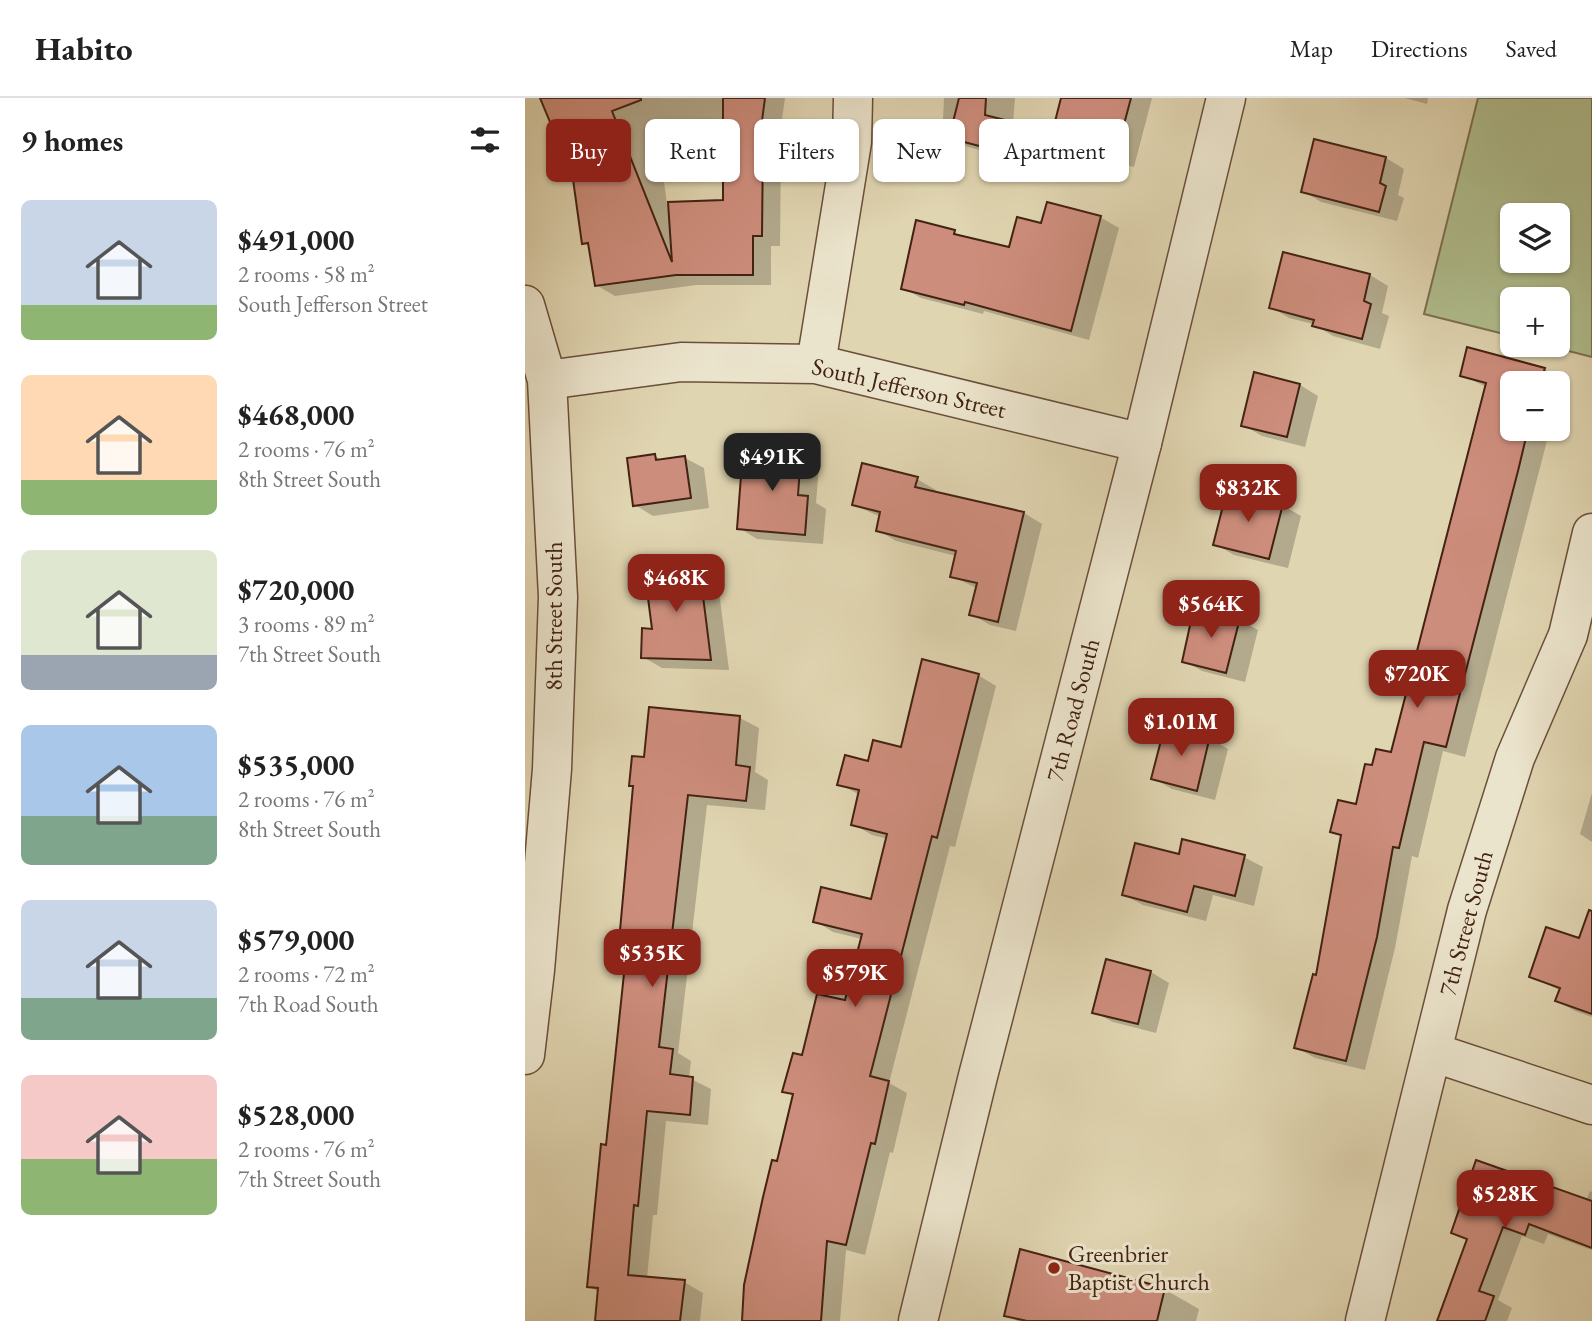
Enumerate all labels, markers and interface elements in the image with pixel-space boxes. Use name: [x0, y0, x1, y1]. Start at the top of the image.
text: Habito: [35, 27, 132, 70]
text: Map: [1290, 33, 1333, 64]
text: Directions: [1371, 33, 1468, 64]
text: Saved: [1506, 33, 1557, 64]
chip: Buy: [546, 119, 631, 182]
chip: Rent: [645, 119, 740, 182]
chip: Filters: [754, 119, 859, 182]
chip: New: [873, 119, 965, 182]
chip: Apartment: [979, 119, 1129, 182]
text: 9 homes: [21, 121, 123, 160]
icon: filters: [466, 121, 504, 159]
map controls: [1500, 203, 1570, 441]
button: layers: [1500, 203, 1570, 273]
text: $491,000: [238, 220, 354, 259]
icon: home: [77, 228, 161, 312]
text: 2 rooms · 58 m²: [238, 259, 375, 289]
button: +: [1500, 287, 1570, 357]
text: South Jefferson Street: [238, 289, 428, 319]
street label: South Jefferson Street: [809, 350, 1010, 425]
button: −: [1500, 371, 1570, 441]
text: $468,000: [238, 395, 354, 434]
icon: home: [77, 403, 161, 487]
text: 2 rooms · 76 m²: [238, 434, 375, 464]
pin: $491K: [723, 434, 821, 493]
text: $491K: [740, 441, 804, 471]
text: 8th Street South: [238, 464, 381, 494]
pin: $832K: [1199, 464, 1297, 524]
text: $832K: [1216, 472, 1280, 502]
street label: 8th Street South: [538, 541, 569, 691]
pin: $468K: [627, 554, 725, 614]
text: $468K: [644, 562, 708, 592]
text: $720,000: [238, 570, 354, 609]
icon: home: [77, 578, 161, 662]
pin: $564K: [1162, 580, 1260, 640]
text: $564K: [1179, 588, 1243, 618]
text: 3 rooms · 89 m²: [238, 609, 375, 639]
street label: 7th Road South: [1039, 635, 1106, 785]
text: 7th Street South: [238, 639, 381, 669]
pin: $720K: [1368, 650, 1466, 710]
text: $720K: [1385, 658, 1449, 688]
pin: $1.01M: [1124, 698, 1238, 758]
text: $1.01M: [1144, 706, 1218, 736]
text: $535,000: [238, 745, 354, 784]
icon: home: [77, 753, 161, 837]
text: 2 rooms · 76 m²: [238, 784, 375, 814]
text: 8th Street South: [238, 814, 381, 844]
street label: 7th Street South: [1431, 847, 1500, 999]
text: $579,000: [238, 920, 354, 959]
icon: home: [77, 928, 161, 1012]
pin: $535K: [603, 930, 701, 989]
text: $535K: [620, 937, 684, 967]
pin: $579K: [806, 950, 904, 1009]
text: $579K: [823, 957, 887, 987]
text: 2 rooms · 72 m²: [238, 959, 375, 989]
text: 7th Road South: [238, 989, 379, 1019]
text: $528,000: [238, 1095, 354, 1134]
icon: home: [77, 1103, 161, 1187]
text: 2 rooms · 76 m²: [238, 1134, 375, 1164]
text: 7th Street South: [238, 1164, 381, 1194]
pin: $528K: [1456, 1170, 1554, 1230]
text: $528K: [1473, 1178, 1537, 1208]
place label: Greenbrier Baptist Church: [1068, 1238, 1210, 1297]
marker: Greenbrier Baptist Church: [1046, 1260, 1062, 1276]

